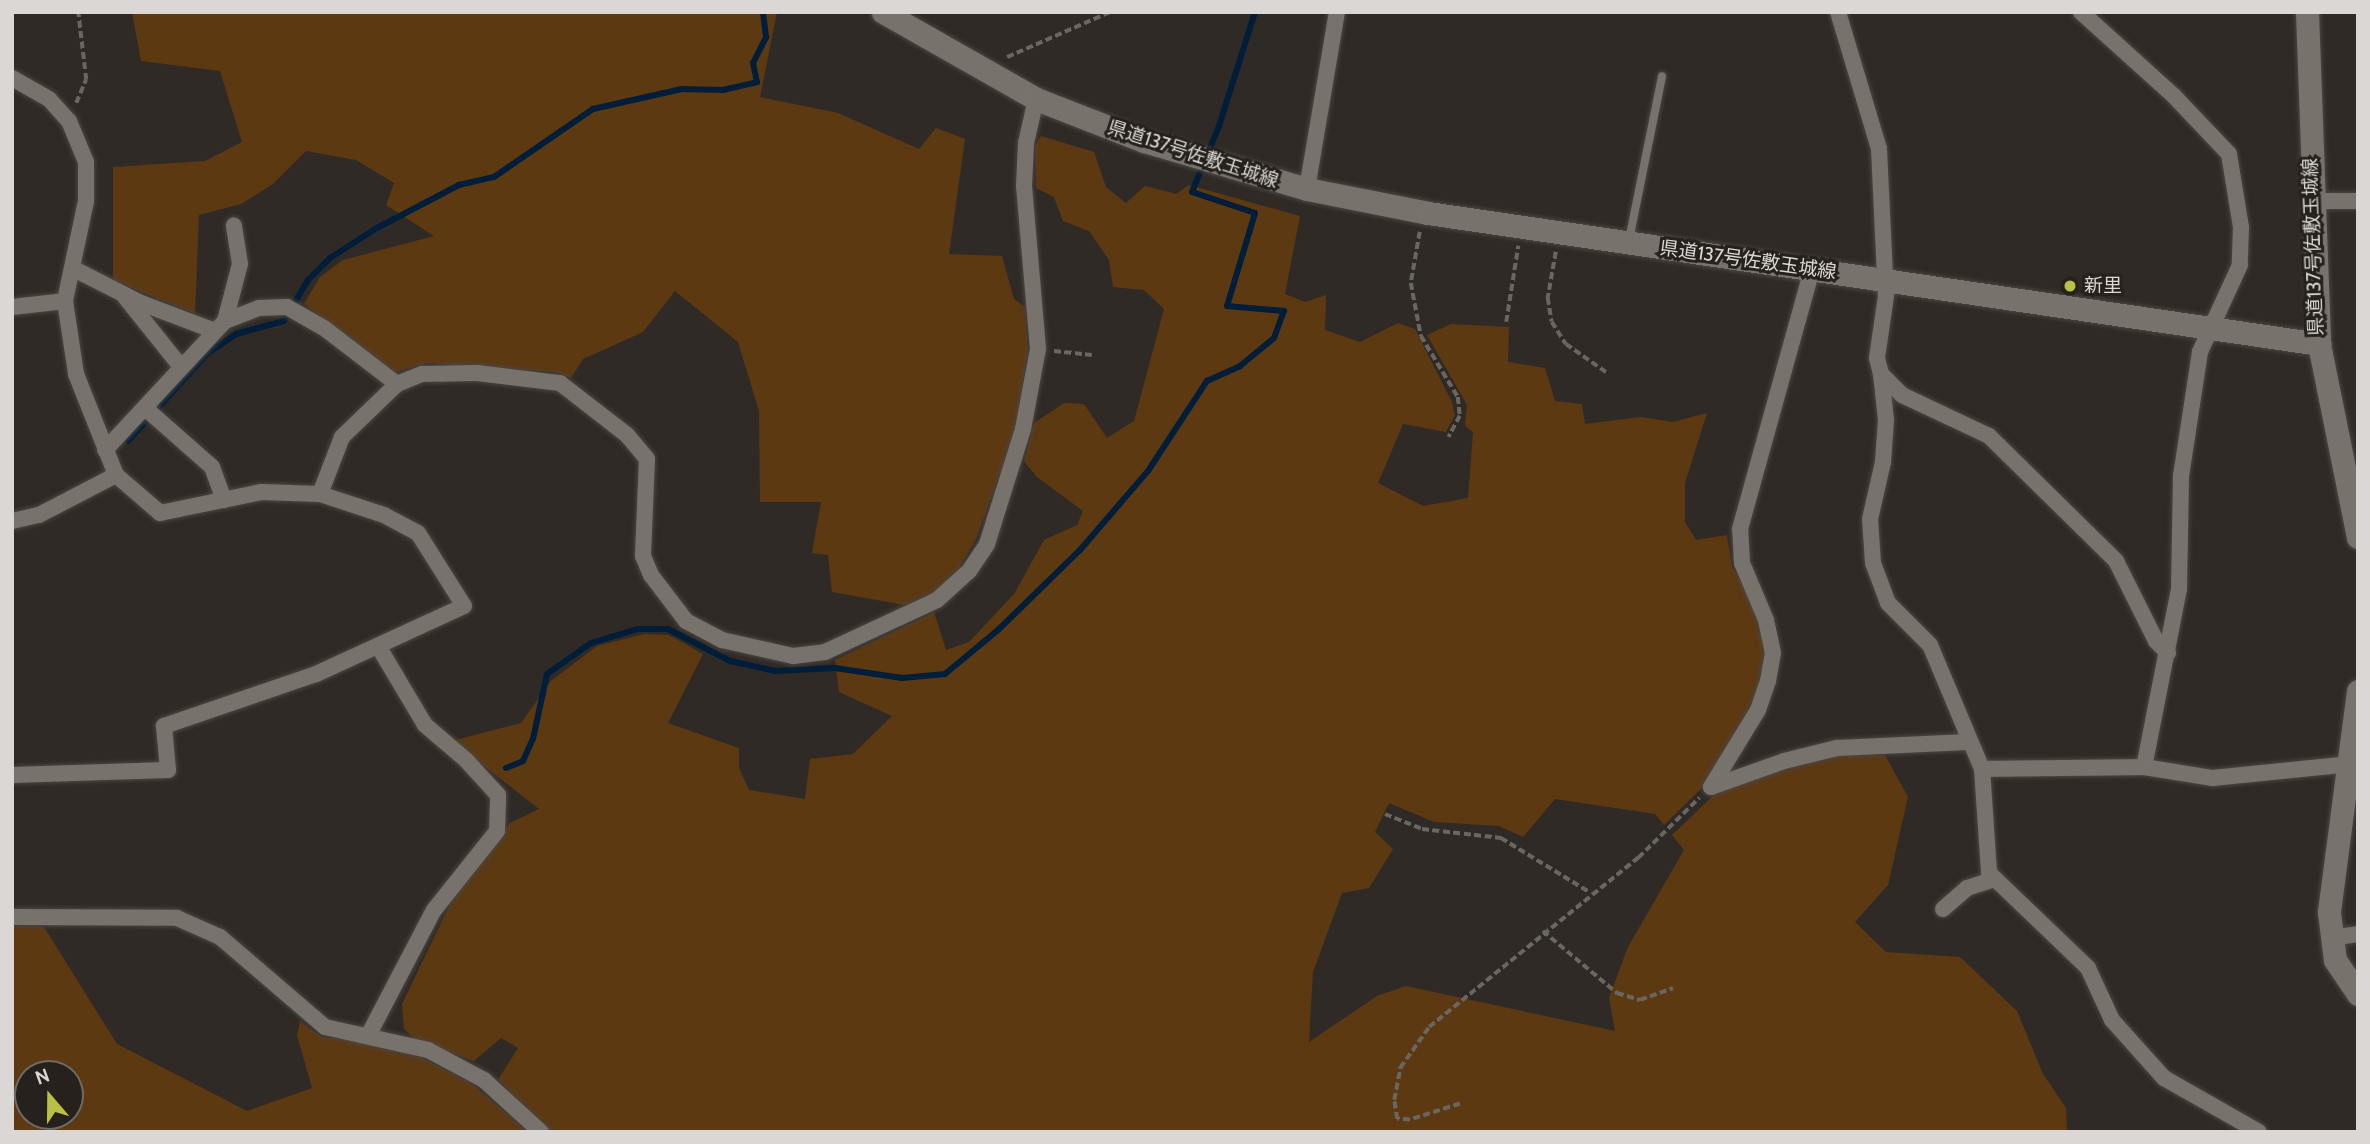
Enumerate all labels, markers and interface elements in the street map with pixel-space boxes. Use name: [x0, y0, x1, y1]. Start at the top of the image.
street label: 県道137号佐敷玉城線: [1105, 116, 1281, 192]
street label: 県道137号佐敷玉城線: [2299, 158, 2327, 336]
street label: 県道137号佐敷玉城線: [1658, 236, 1838, 284]
place label: 新里: [2084, 275, 2122, 297]
marker: 新里: [2062, 278, 2078, 294]
north arrow: [14, 1060, 84, 1130]
text: N: [32, 1064, 53, 1090]

